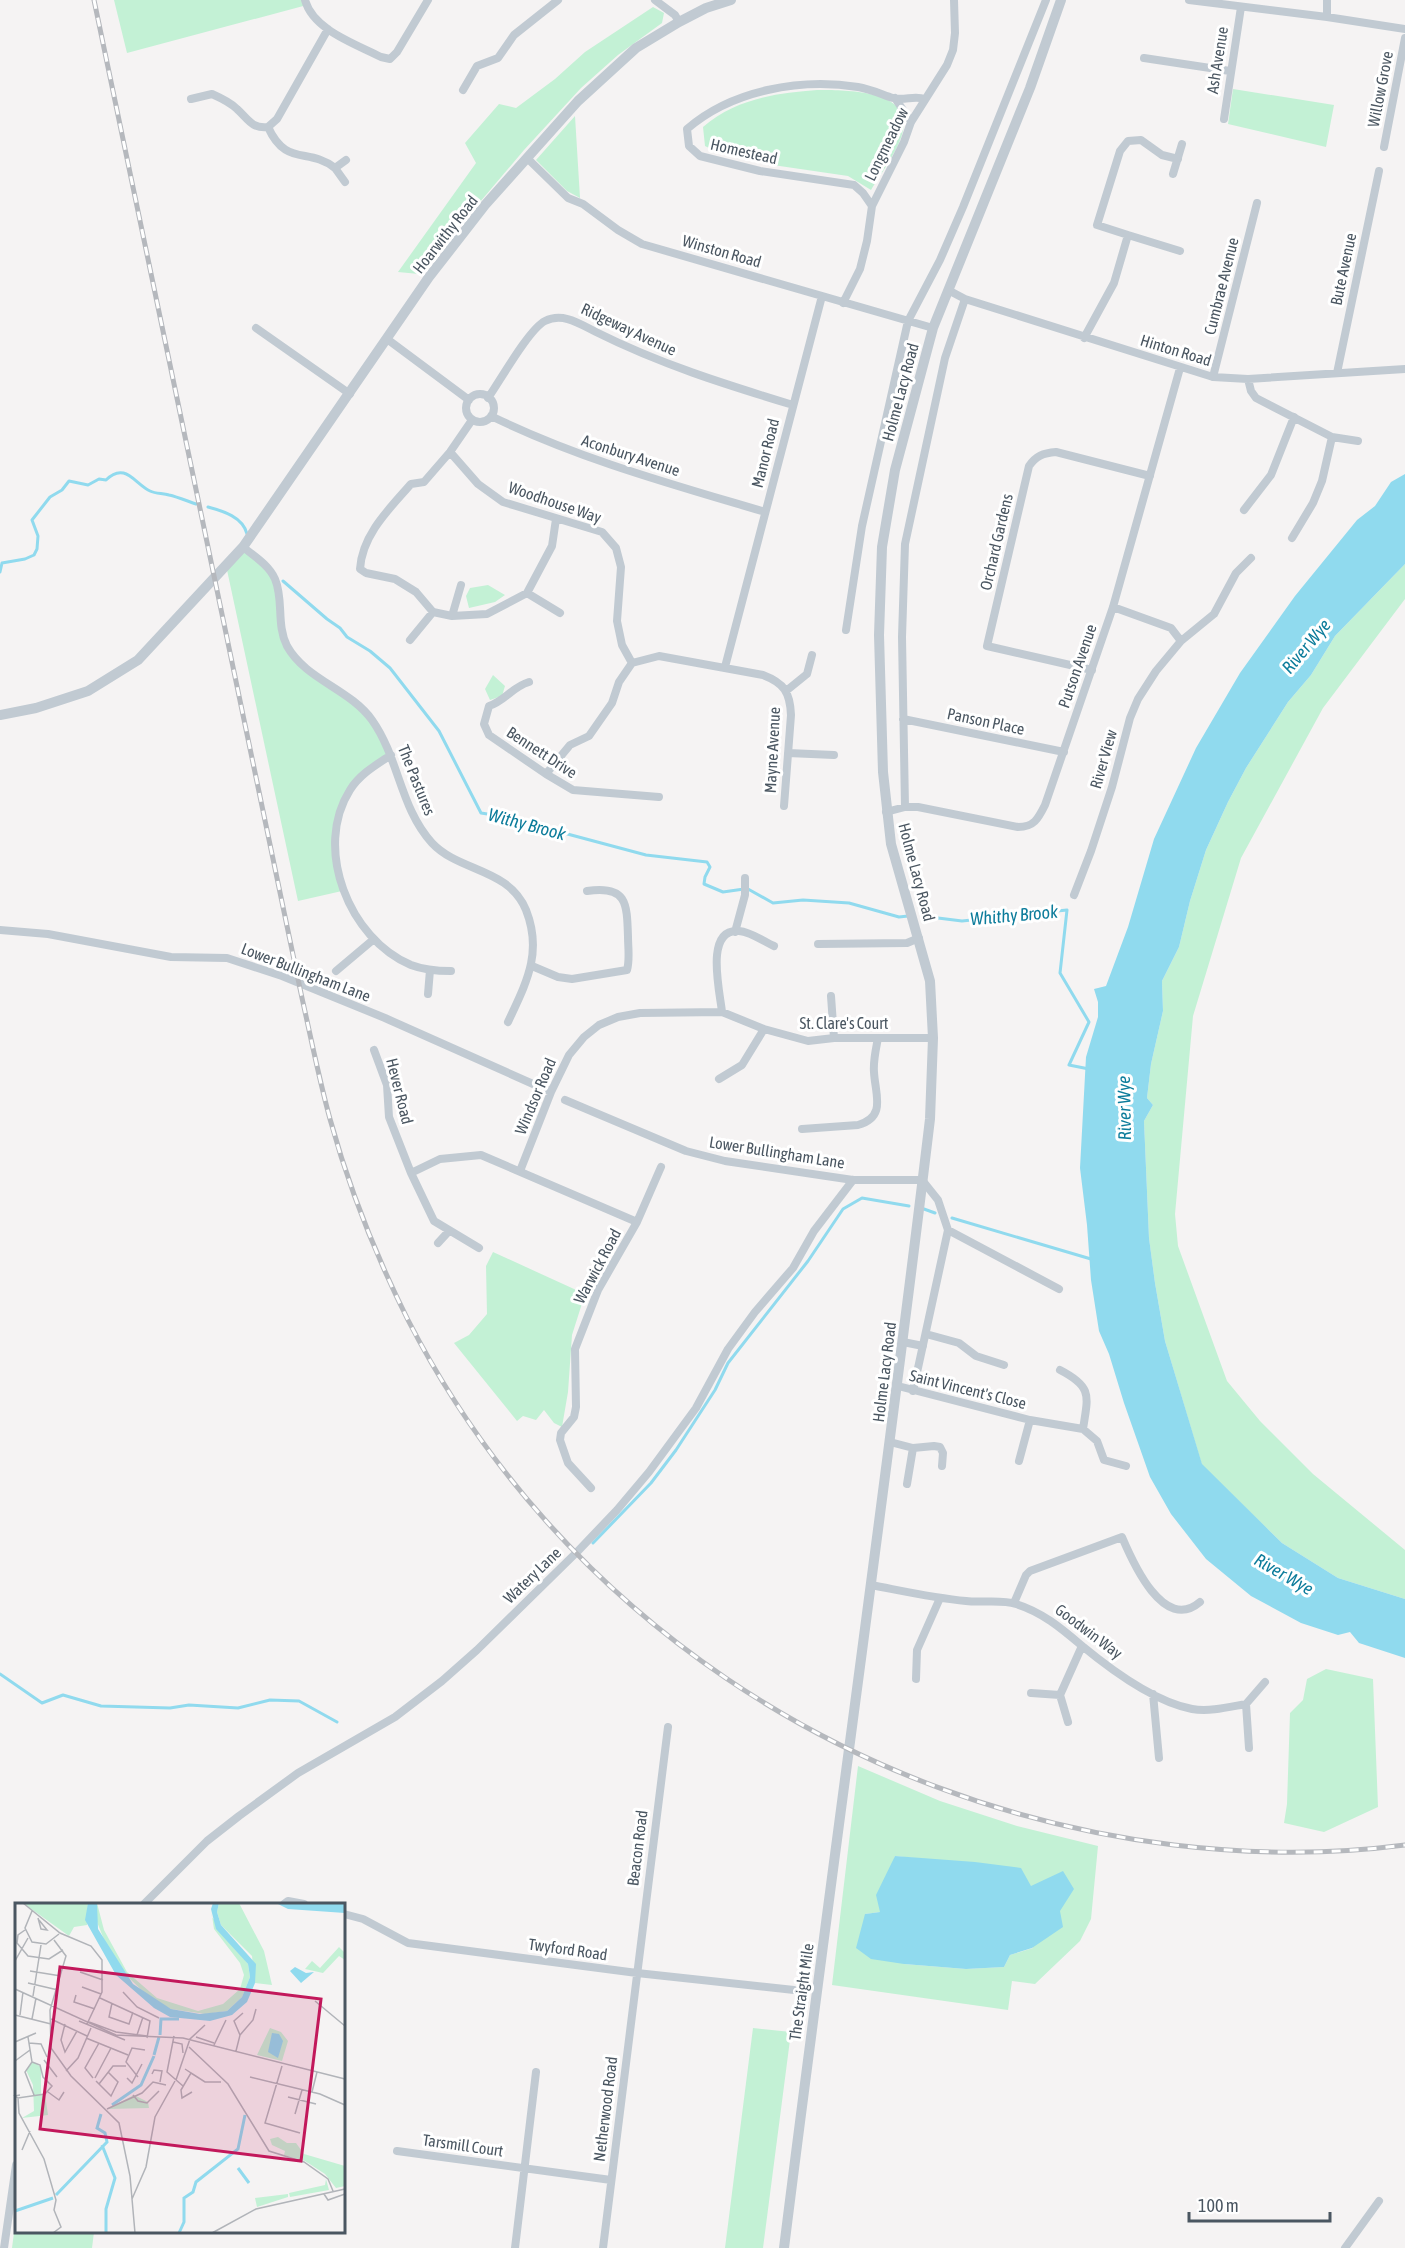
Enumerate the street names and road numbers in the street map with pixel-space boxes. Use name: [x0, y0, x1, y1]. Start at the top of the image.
street label: Ash Avenue: [1203, 25, 1231, 95]
street label: Willow Grove: [1364, 50, 1396, 128]
street label: Longmeadow: [861, 104, 913, 184]
street label: Homestead: [709, 135, 779, 167]
street label: Hoarwithy Road: [409, 191, 482, 277]
street label: Winston Road: [681, 231, 763, 271]
street label: Bute Avenue: [1327, 231, 1359, 307]
street label: Cumbrae Avenue: [1200, 235, 1242, 337]
street label: Ridgeway Avenue: [578, 299, 679, 360]
street label: Hinton Road: [1138, 331, 1214, 369]
street label: Holme Lacy Road: [878, 341, 923, 443]
street label: Manor Road: [748, 416, 782, 490]
street label: Aconbury Avenue: [579, 431, 682, 480]
street label: Woodhouse Way: [506, 478, 604, 527]
street label: Orchard Gardens: [976, 492, 1016, 592]
street label: Putson Avenue: [1054, 622, 1100, 710]
street label: Panson Place: [946, 704, 1026, 738]
street label: Mayne Avenue: [761, 706, 784, 794]
street label: Bennett Drive: [504, 723, 580, 781]
street label: River View: [1086, 727, 1120, 791]
street label: The Pastures: [395, 742, 439, 818]
street label: Holme Lacy Road: [894, 821, 939, 923]
street label: Lower Bullingham Lane: [239, 939, 373, 1006]
street label: St. Clare's Court: [800, 1014, 889, 1032]
street label: Windsor Road: [511, 1055, 559, 1137]
street label: Hever Road: [383, 1056, 417, 1126]
street label: Lower Bullingham Lane: [708, 1132, 846, 1173]
street label: Warwick Road: [570, 1225, 624, 1307]
street label: Holme Lacy Road: [869, 1321, 900, 1423]
street label: Saint Vincent's Close: [908, 1366, 1028, 1412]
street label: Watery Lane: [500, 1543, 565, 1607]
street label: Goodwin Way: [1051, 1600, 1126, 1663]
street label: Beacon Road: [623, 1809, 651, 1887]
street label: Twyford Road: [527, 1935, 609, 1964]
street label: The Straight Mile: [785, 1942, 818, 2042]
street label: Netherwood Road: [590, 2055, 620, 2163]
street label: Tarsmill Court: [422, 2130, 505, 2160]

